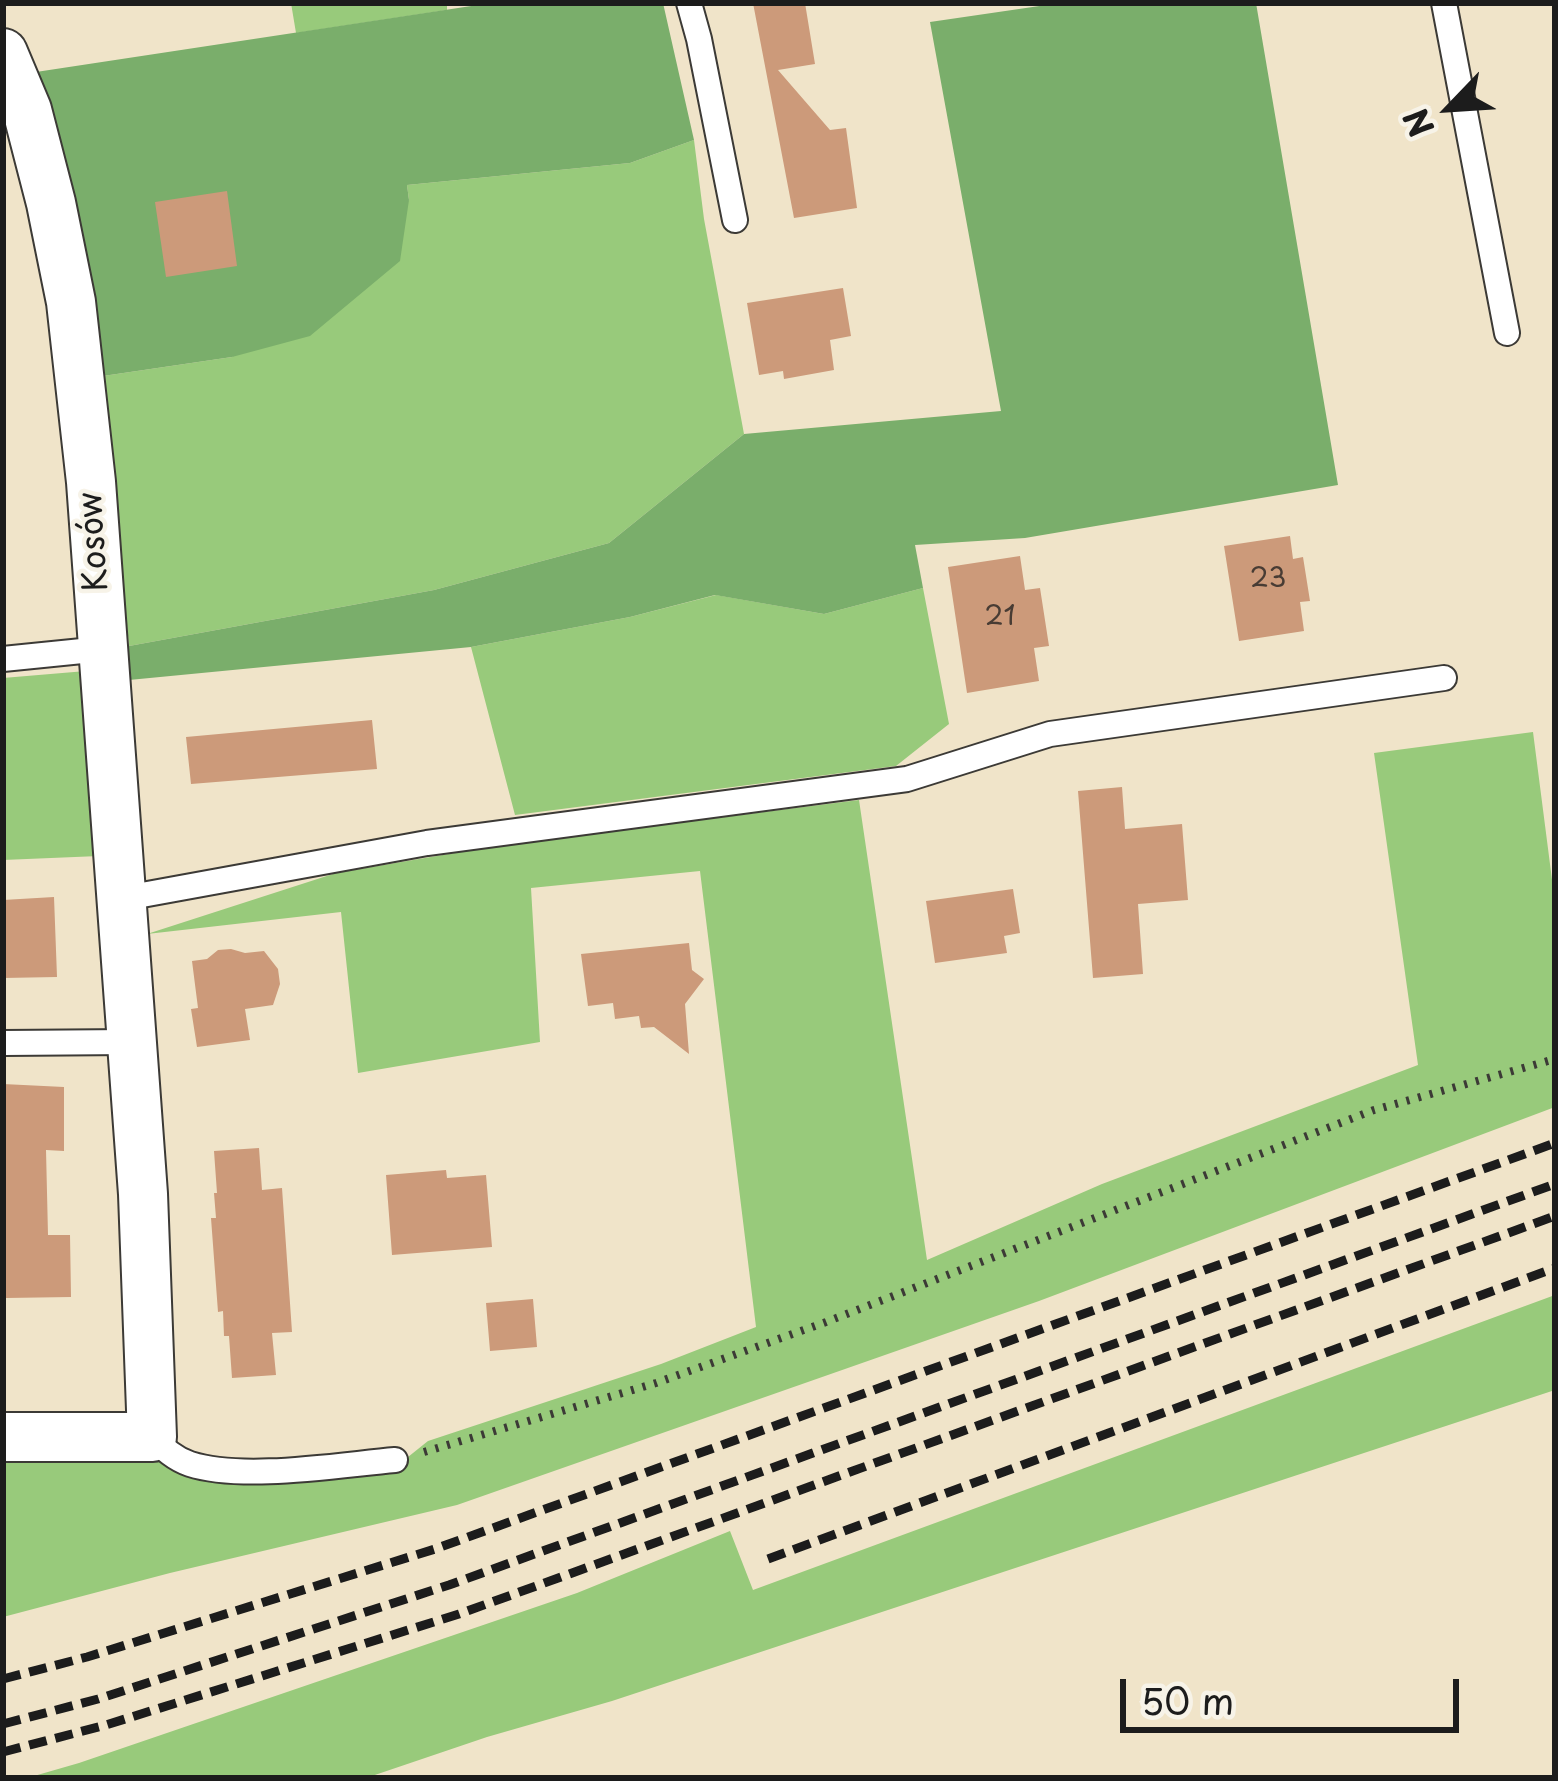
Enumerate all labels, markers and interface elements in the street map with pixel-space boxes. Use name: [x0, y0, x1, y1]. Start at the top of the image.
north arrow: [1390, 48, 1510, 168]
text: N: [1389, 101, 1446, 146]
street label: Kosów: [72, 491, 118, 593]
house number: 23: [1250, 564, 1286, 596]
house number: 21: [984, 602, 1016, 634]
scale bar: [1126, 1655, 1465, 1729]
text: 50 m: [1141, 1673, 1234, 1727]

